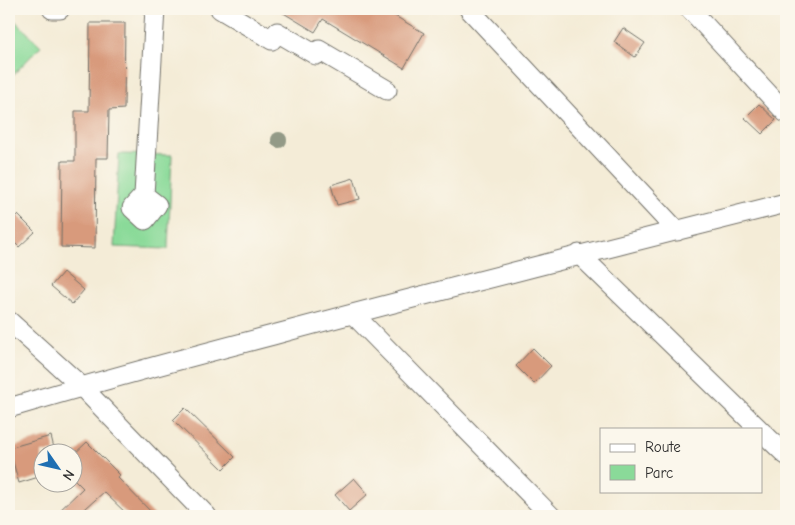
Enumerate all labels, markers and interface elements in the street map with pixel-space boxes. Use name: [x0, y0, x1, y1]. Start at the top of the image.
legend: [600, 428, 762, 492]
text: Route: [645, 438, 681, 456]
north arrow: [32, 442, 82, 492]
text: Parc: [645, 464, 673, 482]
text: N: [59, 466, 78, 484]

